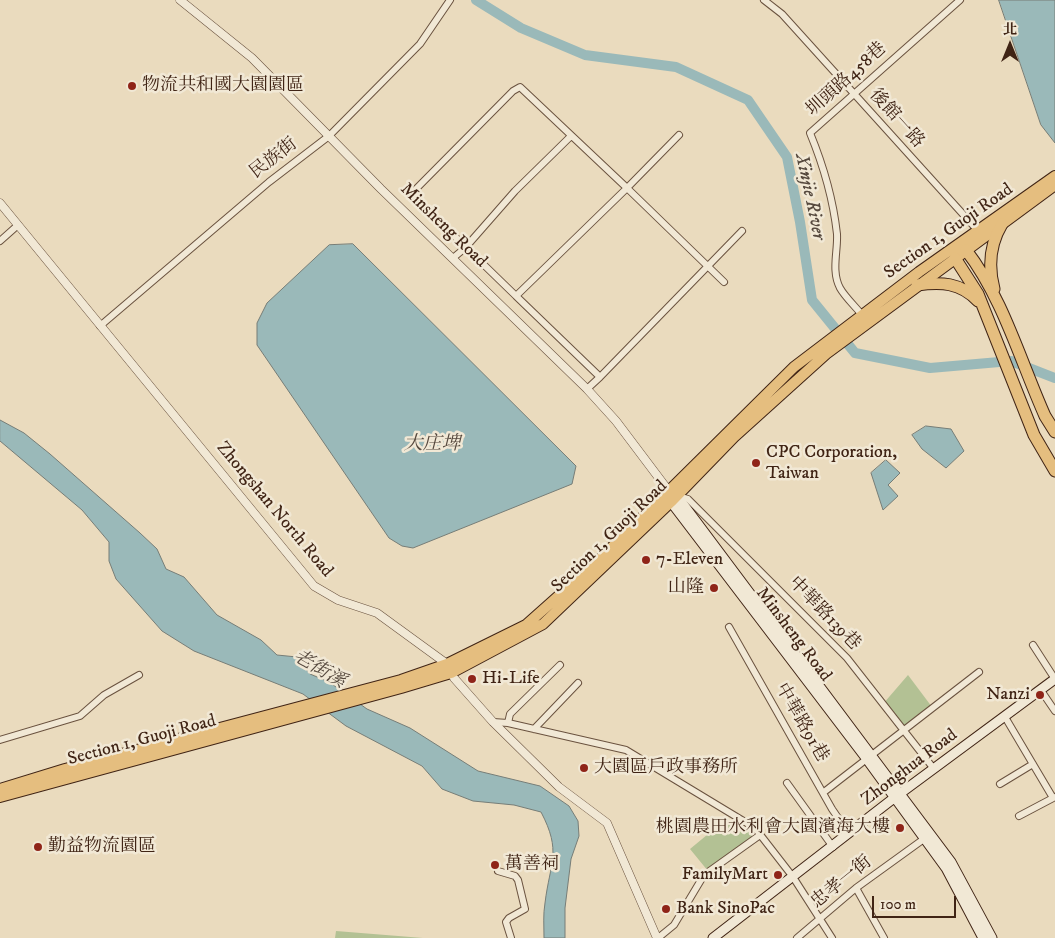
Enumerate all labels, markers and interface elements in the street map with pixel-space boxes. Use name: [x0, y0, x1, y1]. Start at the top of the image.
north arrow: [985, 20, 1035, 70]
text: 北: [1003, 21, 1017, 39]
street label: 圳頭路458巷: [803, 38, 891, 122]
place label: 物流共和國大園園區: [142, 75, 304, 97]
marker: 物流共和國大園園區: [126, 80, 138, 92]
street label: 後館一路: [864, 85, 928, 153]
street label: 民族街: [246, 134, 302, 184]
water label: Xinjie River: [789, 152, 829, 242]
street label: Minsheng Road: [395, 179, 491, 273]
street label: Section 1, Guoji Road: [880, 179, 1018, 285]
water label: 大庄埤: [404, 434, 460, 456]
street label: Zhongshan North Road: [211, 438, 337, 582]
place label: CPC Corporation, Taiwan: [766, 442, 897, 484]
marker: CPC Corporation, Taiwan: [750, 457, 762, 469]
street label: Section 1, Guoji Road: [548, 476, 672, 598]
place label: 7-Eleven: [656, 549, 723, 571]
marker: 7-Eleven: [640, 554, 652, 566]
street label: 中華路139巷: [783, 573, 865, 655]
place label: 山隆: [668, 577, 704, 599]
marker: 山隆: [708, 582, 720, 594]
street label: Minsheng Road: [750, 584, 836, 686]
water label: 老街溪: [289, 646, 349, 694]
place label: Hi-Life: [482, 668, 540, 690]
marker: Hi-Life: [466, 673, 478, 685]
street label: 中華路91巷: [770, 680, 832, 766]
place label: Nanzi: [986, 684, 1030, 706]
marker: Nanzi: [1034, 689, 1046, 701]
street label: Section 1, Guoji Road: [66, 711, 218, 771]
street label: Zhonghua Road: [858, 725, 962, 811]
place label: 大園區戶政事務所: [594, 757, 738, 779]
marker: 大園區戶政事務所: [578, 762, 590, 774]
place label: 桃園農田水利會大園濱海大樓: [656, 817, 890, 839]
marker: 桃園農田水利會大園濱海大樓: [894, 822, 906, 834]
place label: 勤益物流園區: [48, 836, 156, 858]
marker: 勤益物流園區: [32, 841, 44, 853]
street label: 忠孝一街: [807, 852, 877, 914]
place label: 萬善祠: [505, 854, 559, 876]
marker: 萬善祠: [489, 859, 501, 871]
place label: FamilyMart: [682, 864, 768, 886]
marker: FamilyMart: [772, 869, 784, 881]
scale bar: [875, 886, 959, 918]
text: 100 m: [880, 895, 916, 914]
place label: Bank SinoPac: [676, 898, 775, 920]
marker: Bank SinoPac: [660, 903, 672, 915]

